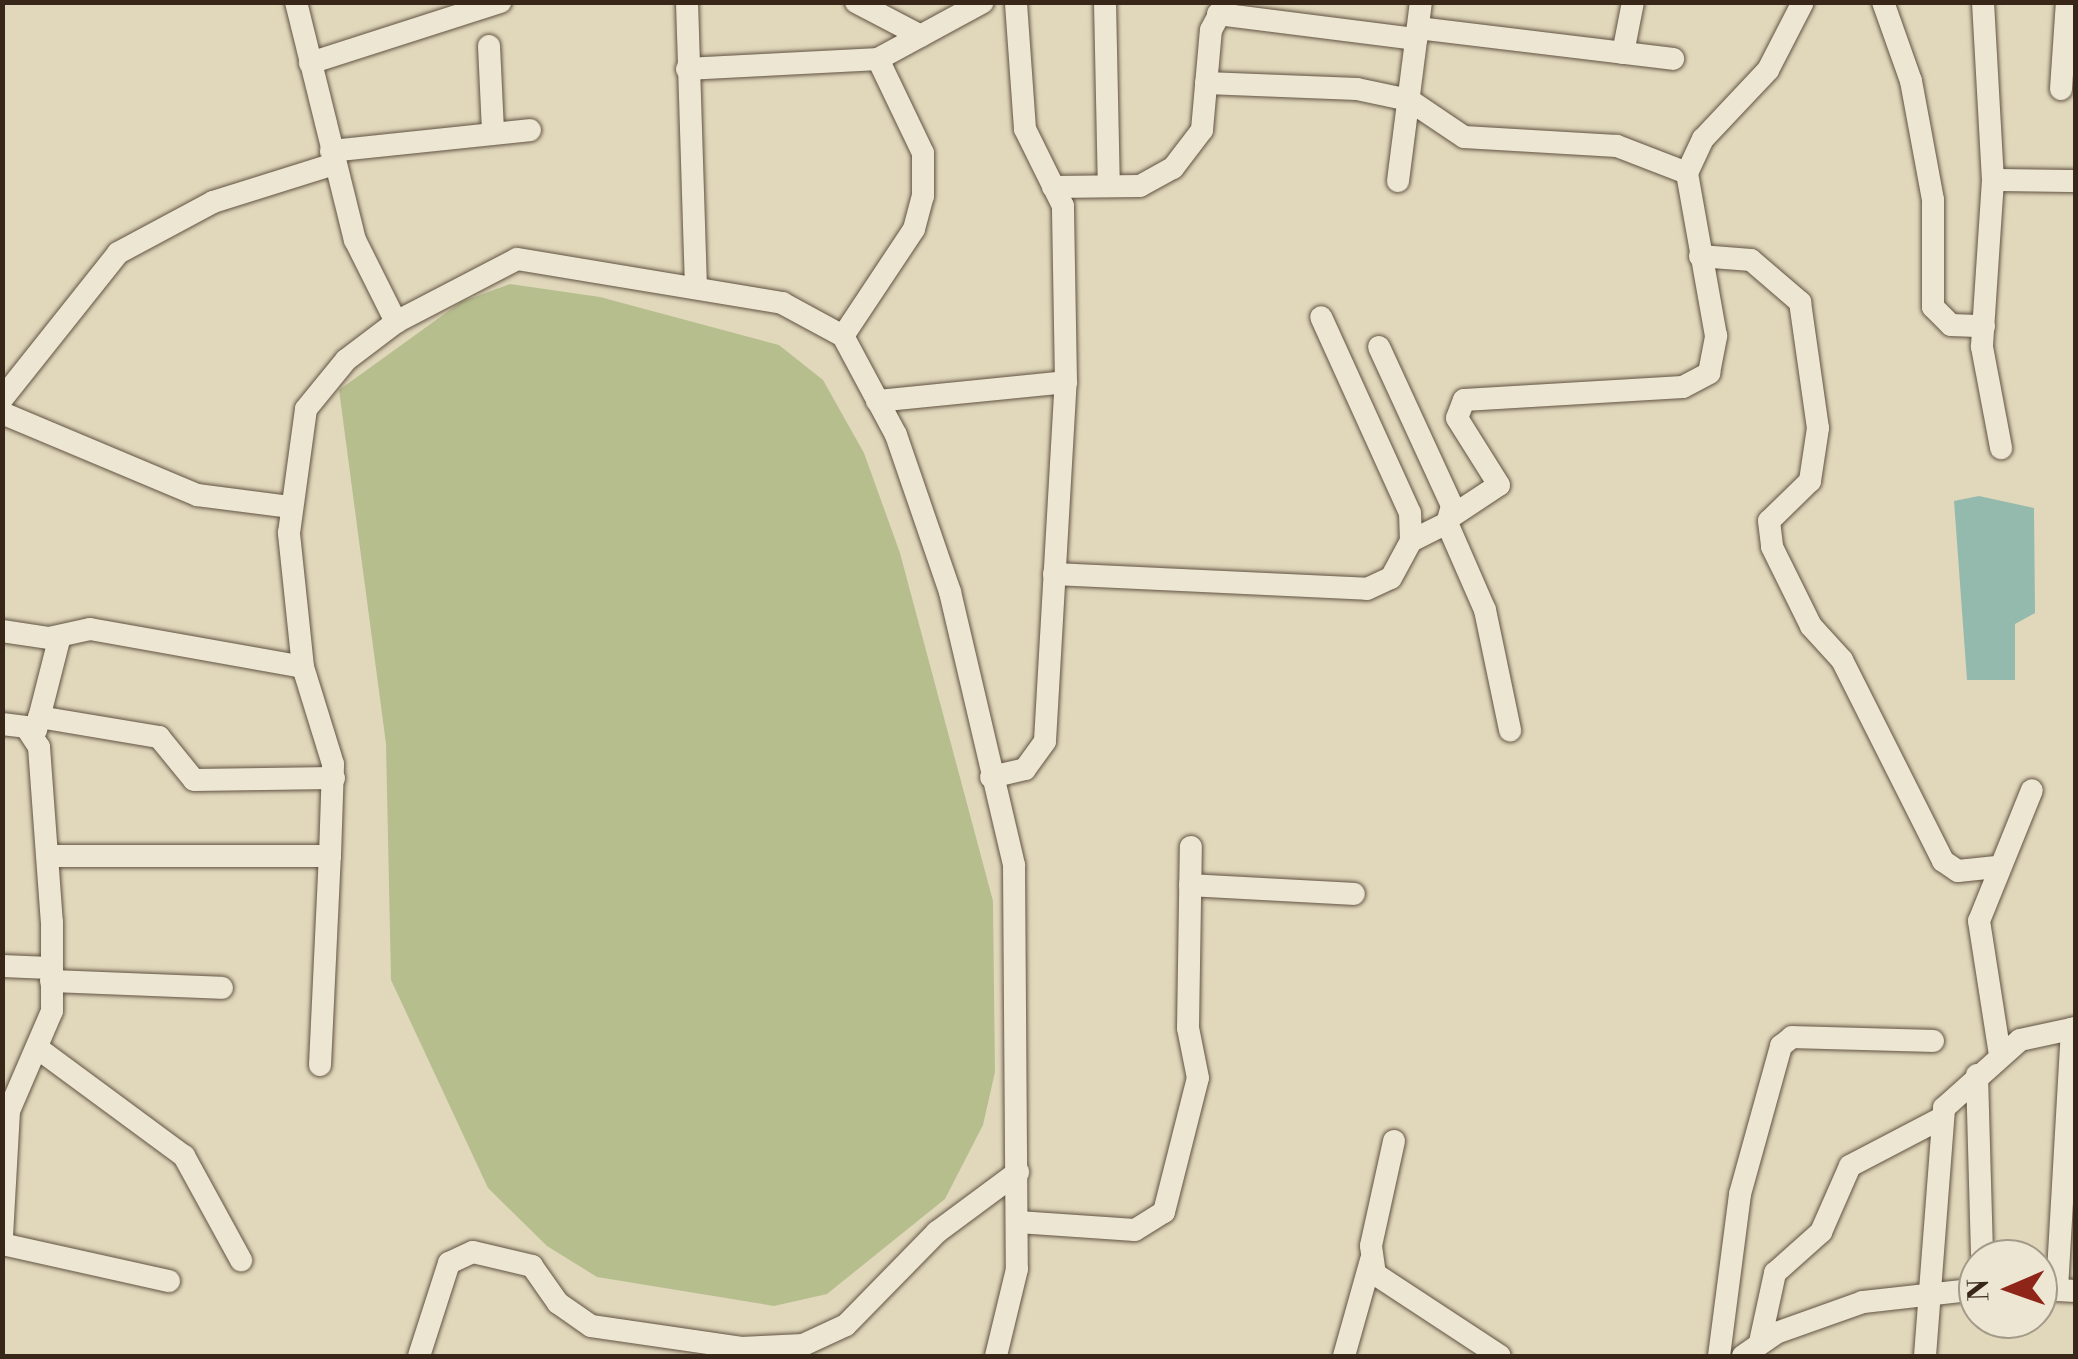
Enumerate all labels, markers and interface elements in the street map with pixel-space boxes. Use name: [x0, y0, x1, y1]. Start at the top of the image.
north arrow: [1958, 1239, 2058, 1339]
text: N: [1962, 1278, 1997, 1302]

